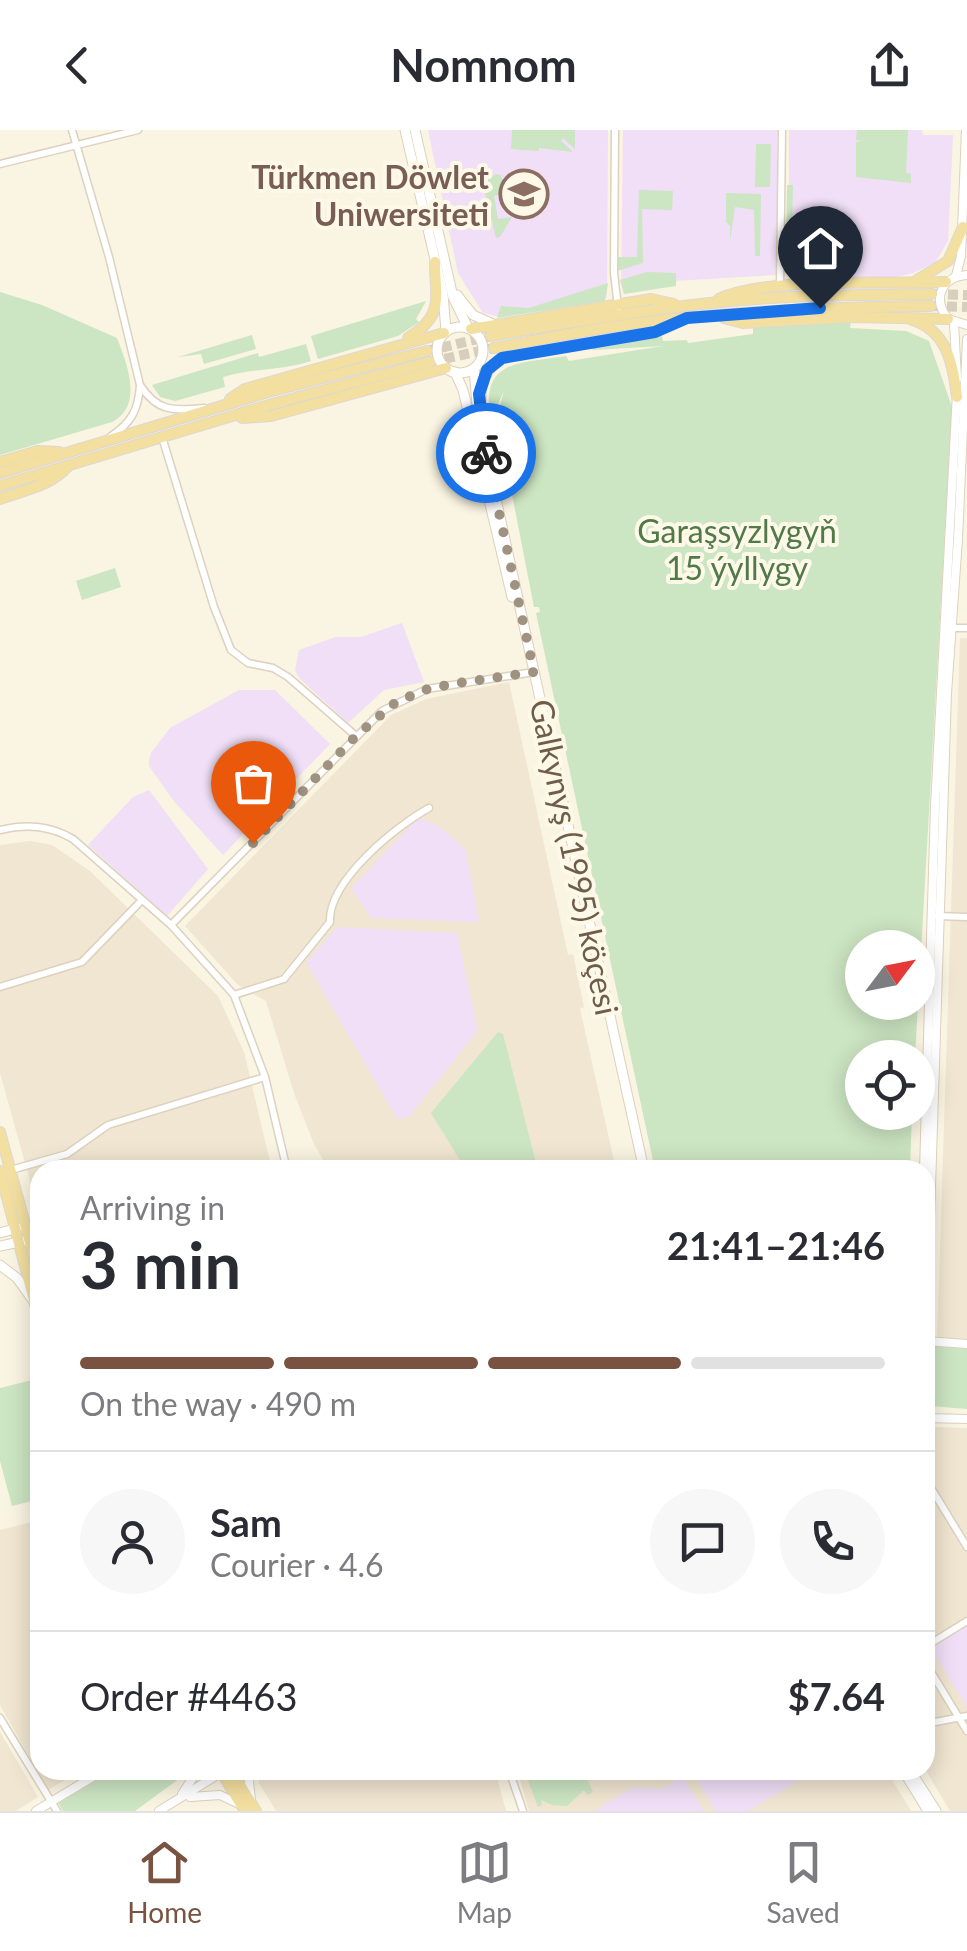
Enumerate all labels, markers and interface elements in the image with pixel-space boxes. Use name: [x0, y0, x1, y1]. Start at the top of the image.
icon: back: [50, 38, 105, 93]
text: Nomnom: [390, 38, 577, 92]
icon: share: [862, 38, 917, 93]
place label: Türkmen Döwlet Uniwersiteti: [251, 157, 489, 233]
school or university icon: Türkmen Döwlet Uniwersiteti: [498, 168, 550, 220]
pin: [778, 206, 863, 309]
icon: home: [793, 221, 848, 276]
courier: [436, 403, 536, 503]
icon: bike: [459, 426, 514, 481]
park label: Garaşsyzlygyň 15 ýyllygy: [637, 511, 837, 587]
street label: Galkynyş (1995) köçesi: [522, 696, 628, 1018]
pin: [211, 741, 296, 844]
icon: bag: [226, 756, 281, 811]
north arrow: [845, 930, 935, 1020]
map controls: [845, 930, 935, 1130]
button: locate: [845, 1040, 935, 1130]
text: Arriving in: [80, 1188, 225, 1227]
text: 21:41–21:46: [667, 1222, 885, 1268]
text: 3 min: [80, 1225, 241, 1303]
text: On the way · 490 m: [80, 1384, 356, 1423]
button: person: [80, 1489, 185, 1594]
button: chat: [650, 1489, 755, 1594]
button: phone: [780, 1489, 885, 1594]
text: Sam: [210, 1499, 282, 1545]
text: Courier · 4.6: [210, 1545, 384, 1584]
text: Order #4463: [80, 1673, 297, 1719]
text: $7.64: [788, 1673, 885, 1719]
tab: Home: [127, 1835, 202, 1929]
tab: Map: [457, 1835, 512, 1929]
tab: Saved: [767, 1835, 840, 1929]

